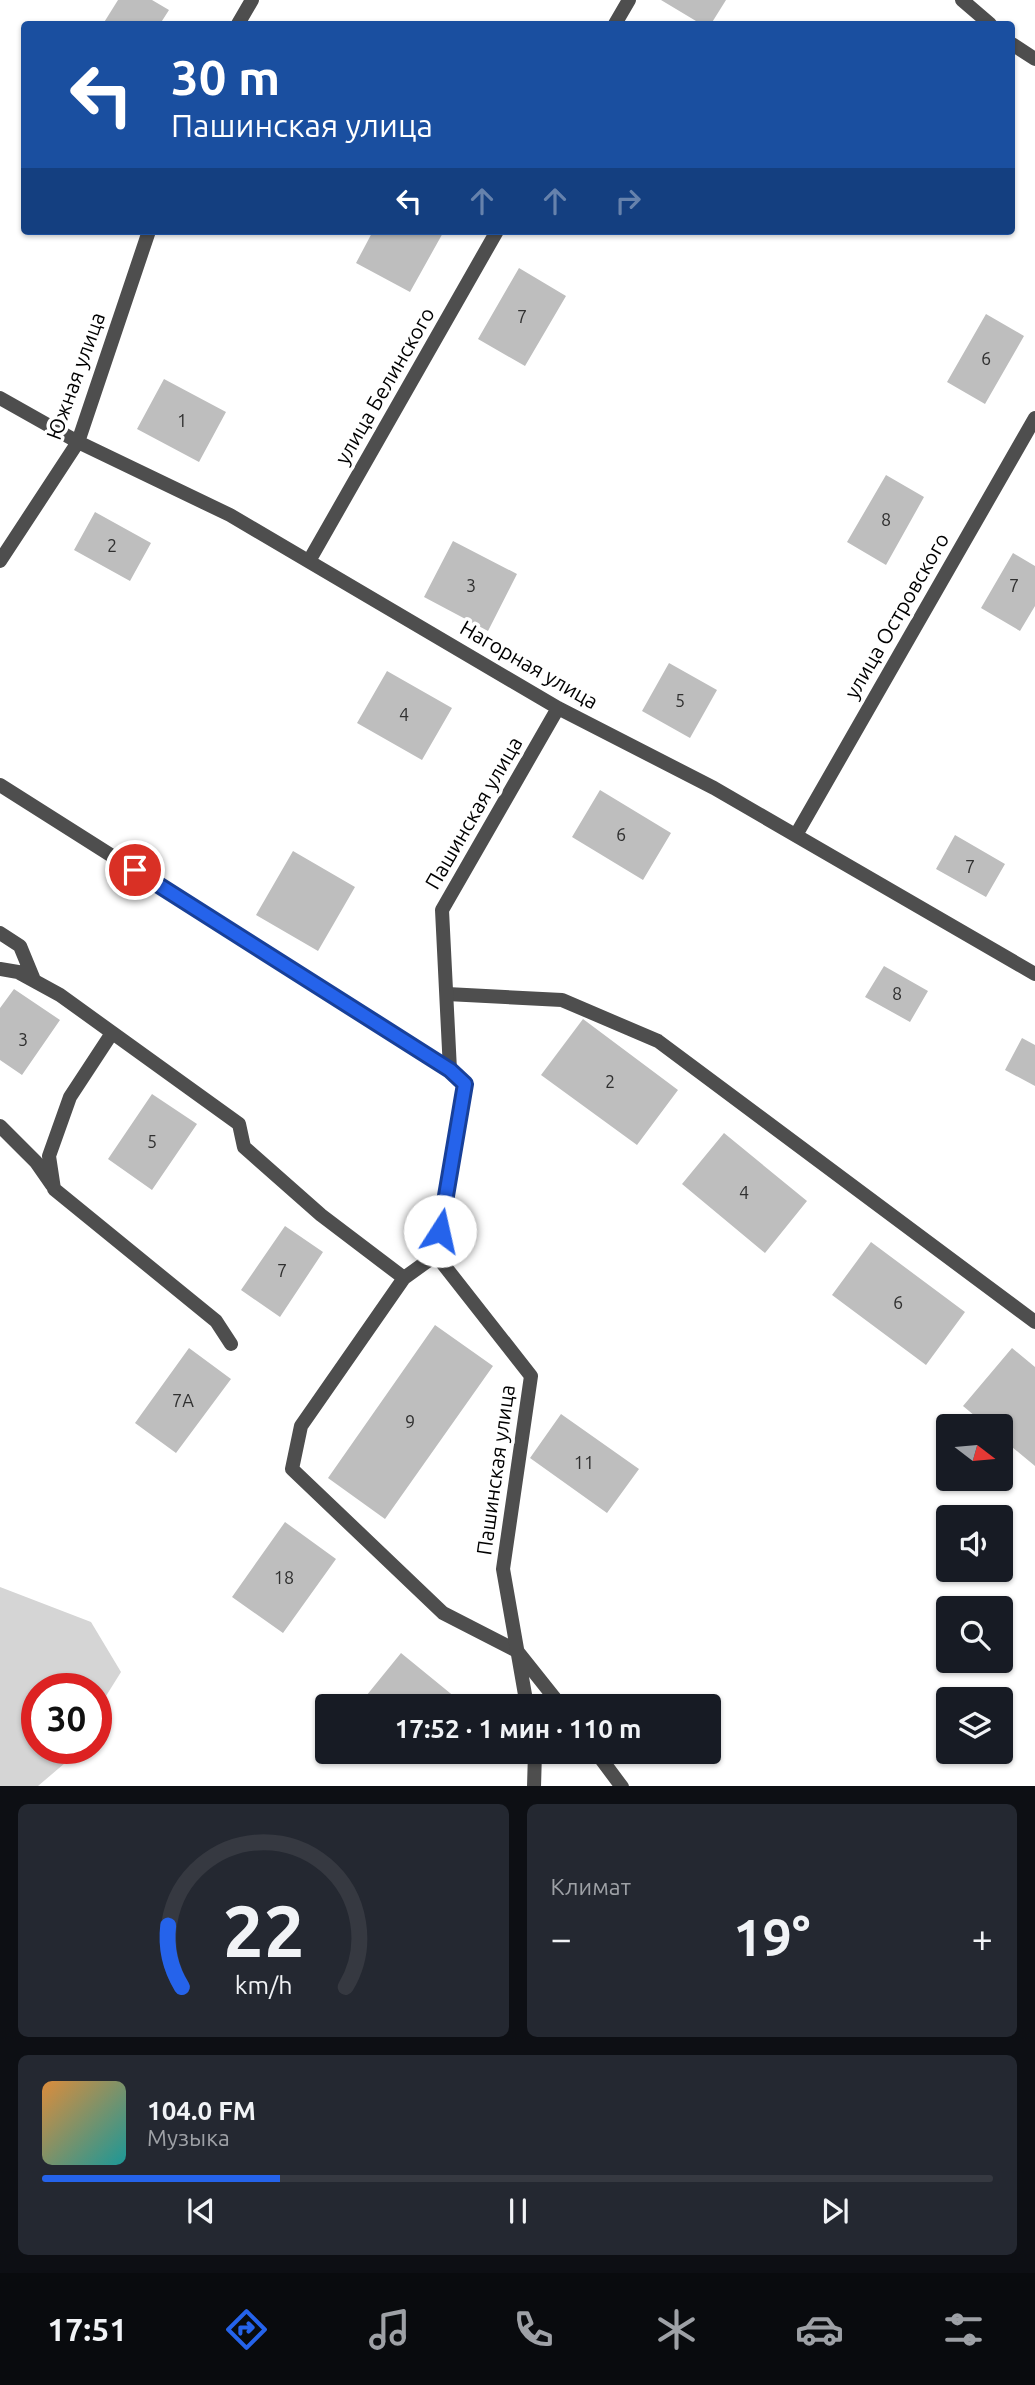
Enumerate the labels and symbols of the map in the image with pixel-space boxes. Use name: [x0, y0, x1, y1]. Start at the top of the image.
street label: улица Белинского: [329, 303, 439, 468]
house number: 7: [517, 306, 527, 326]
street label: Южная улица: [41, 309, 109, 443]
house number: 6: [981, 348, 991, 368]
house number: 1: [177, 410, 187, 430]
house number: 8: [881, 509, 891, 529]
street label: улица Островского: [839, 528, 953, 703]
house number: 2: [107, 535, 117, 555]
house number: 3: [466, 575, 476, 595]
house number: 7: [1009, 575, 1019, 595]
street label: Нагорная улица: [456, 615, 603, 713]
house number: 5: [675, 690, 685, 710]
house number: 4: [399, 704, 409, 724]
street label: Пашинская улица: [420, 732, 527, 893]
house number: 6: [616, 824, 626, 844]
pin: [105, 840, 165, 900]
house number: 7: [965, 856, 975, 876]
house number: 8: [892, 983, 902, 1003]
house number: 3: [18, 1029, 28, 1049]
house number: 2: [605, 1071, 615, 1091]
house number: 5: [147, 1131, 157, 1151]
house number: 4: [739, 1182, 749, 1202]
position arrow: [403, 1194, 477, 1268]
house number: 7: [277, 1260, 287, 1280]
house number: 6: [893, 1292, 903, 1312]
street label: Пашинская улица: [471, 1383, 519, 1557]
house number: 7А: [172, 1390, 194, 1410]
house number: 9: [405, 1411, 415, 1431]
north arrow: [936, 1414, 1013, 1491]
house number: 11: [574, 1452, 594, 1472]
house number: 18: [274, 1567, 294, 1587]
speed limit sign: 30: [21, 1673, 112, 1764]

